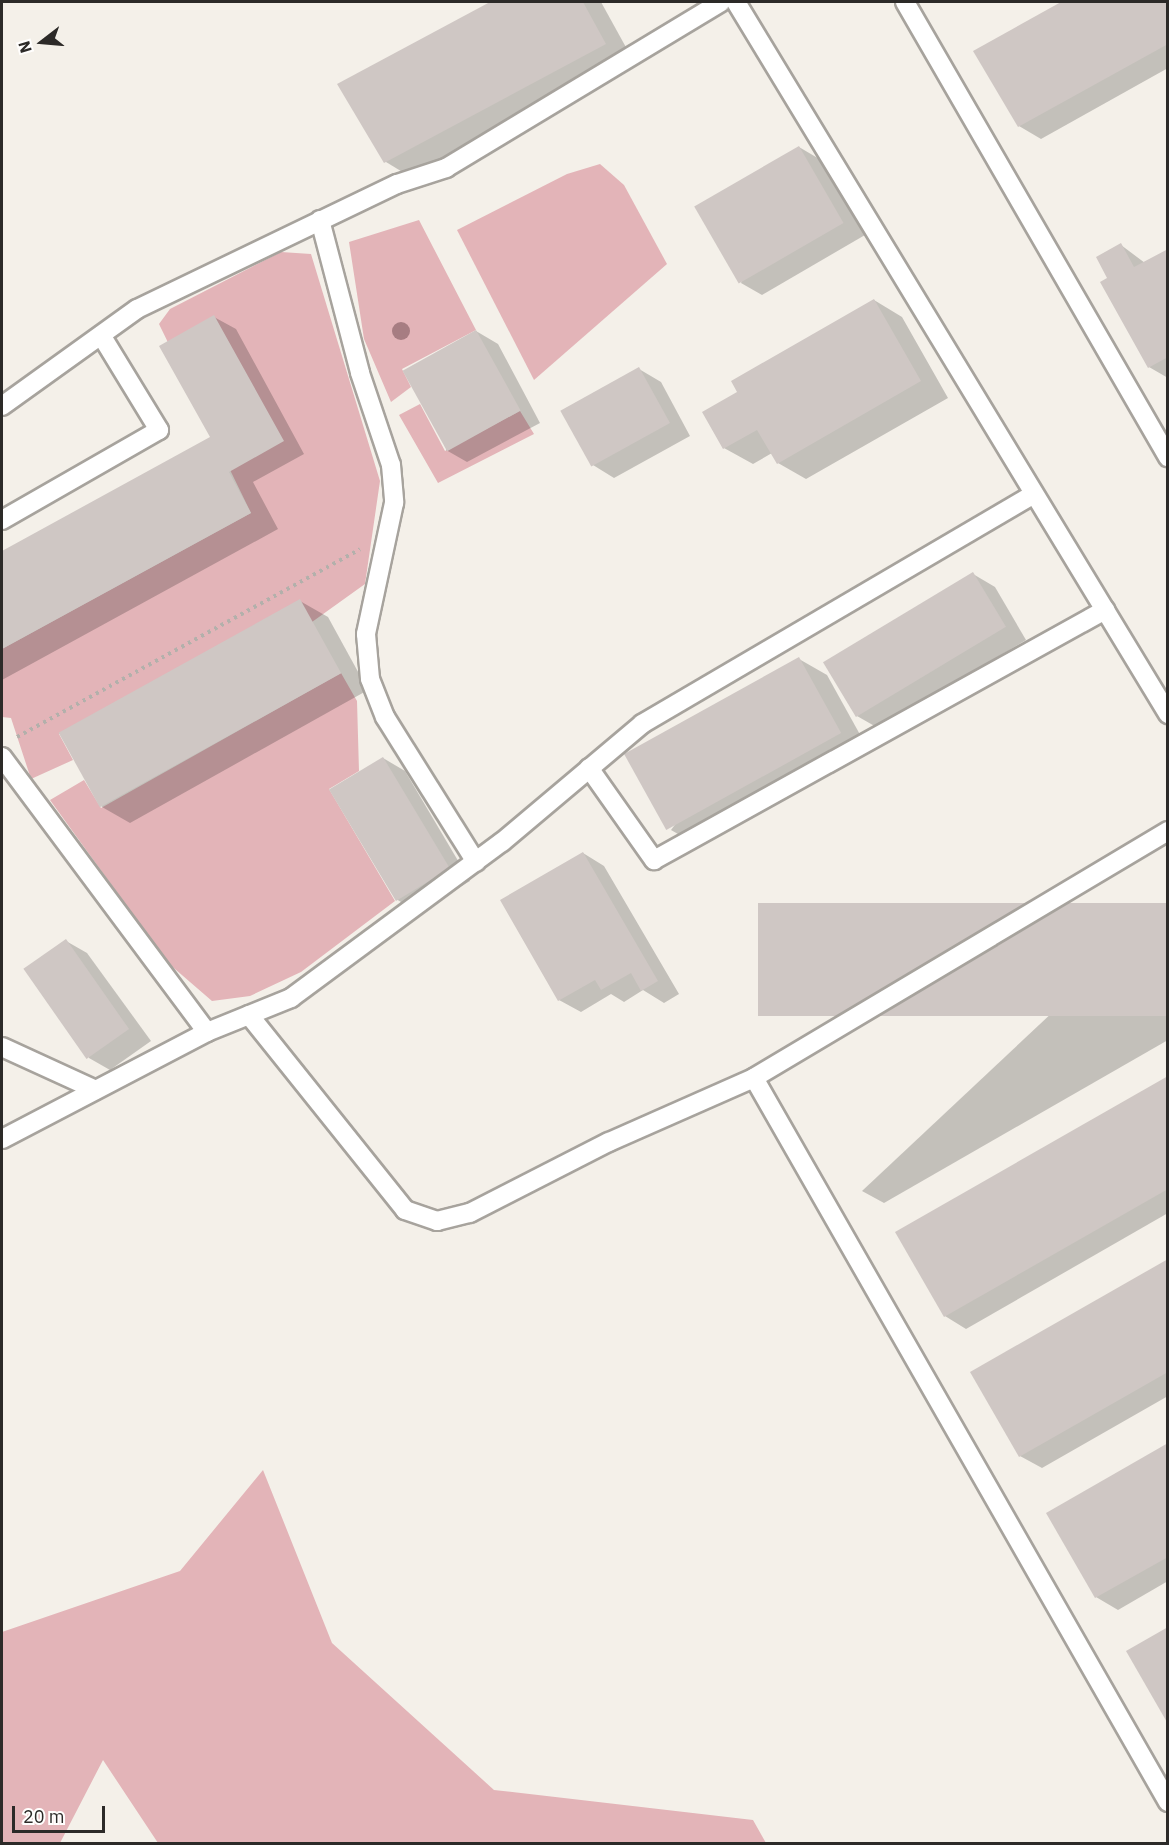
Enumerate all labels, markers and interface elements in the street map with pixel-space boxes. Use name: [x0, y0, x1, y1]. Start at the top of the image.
north arrow: [12, 12, 72, 72]
text: N: [13, 39, 36, 55]
scale bar: [15, 1794, 108, 1832]
text: 20 m: [23, 1805, 65, 1828]

